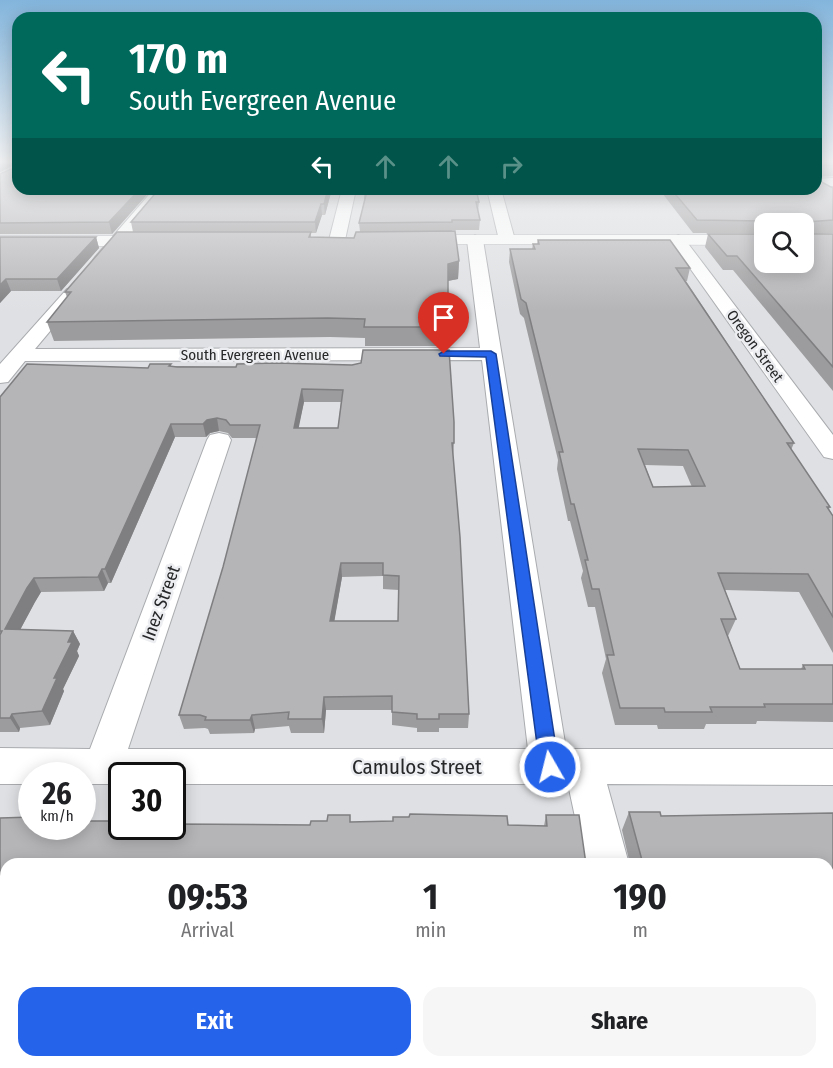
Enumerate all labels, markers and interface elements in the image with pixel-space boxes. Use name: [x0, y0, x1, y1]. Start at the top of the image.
text: 170 m: [129, 34, 228, 84]
icon: left: [30, 36, 108, 114]
text: South Evergreen Avenue: [129, 85, 396, 117]
icon: left: [306, 150, 339, 183]
icon: ahead: [369, 150, 402, 183]
icon: ahead: [432, 150, 465, 183]
icon: right: [495, 150, 528, 183]
map controls: [754, 213, 814, 273]
button: search: [754, 213, 814, 273]
pin: [418, 292, 469, 354]
icon: arrive: [427, 301, 460, 334]
street label: Oregon Street: [723, 306, 787, 386]
street label: South Evergreen Avenue: [181, 346, 329, 364]
street label: Inez Street: [137, 562, 185, 644]
position arrow: [518, 735, 582, 799]
street label: Camulos Street: [352, 754, 482, 780]
speed limit sign: 30: [108, 762, 186, 840]
text: 26: [42, 776, 72, 812]
text: km/h: [40, 807, 74, 825]
text: 09:53: [167, 875, 248, 919]
text: 1: [423, 875, 438, 919]
text: 190: [613, 875, 667, 919]
text: Arrival: [181, 918, 234, 942]
text: min: [415, 918, 446, 942]
text: m: [632, 918, 648, 942]
button: Exit: [18, 987, 411, 1056]
button: Share: [423, 987, 816, 1056]

